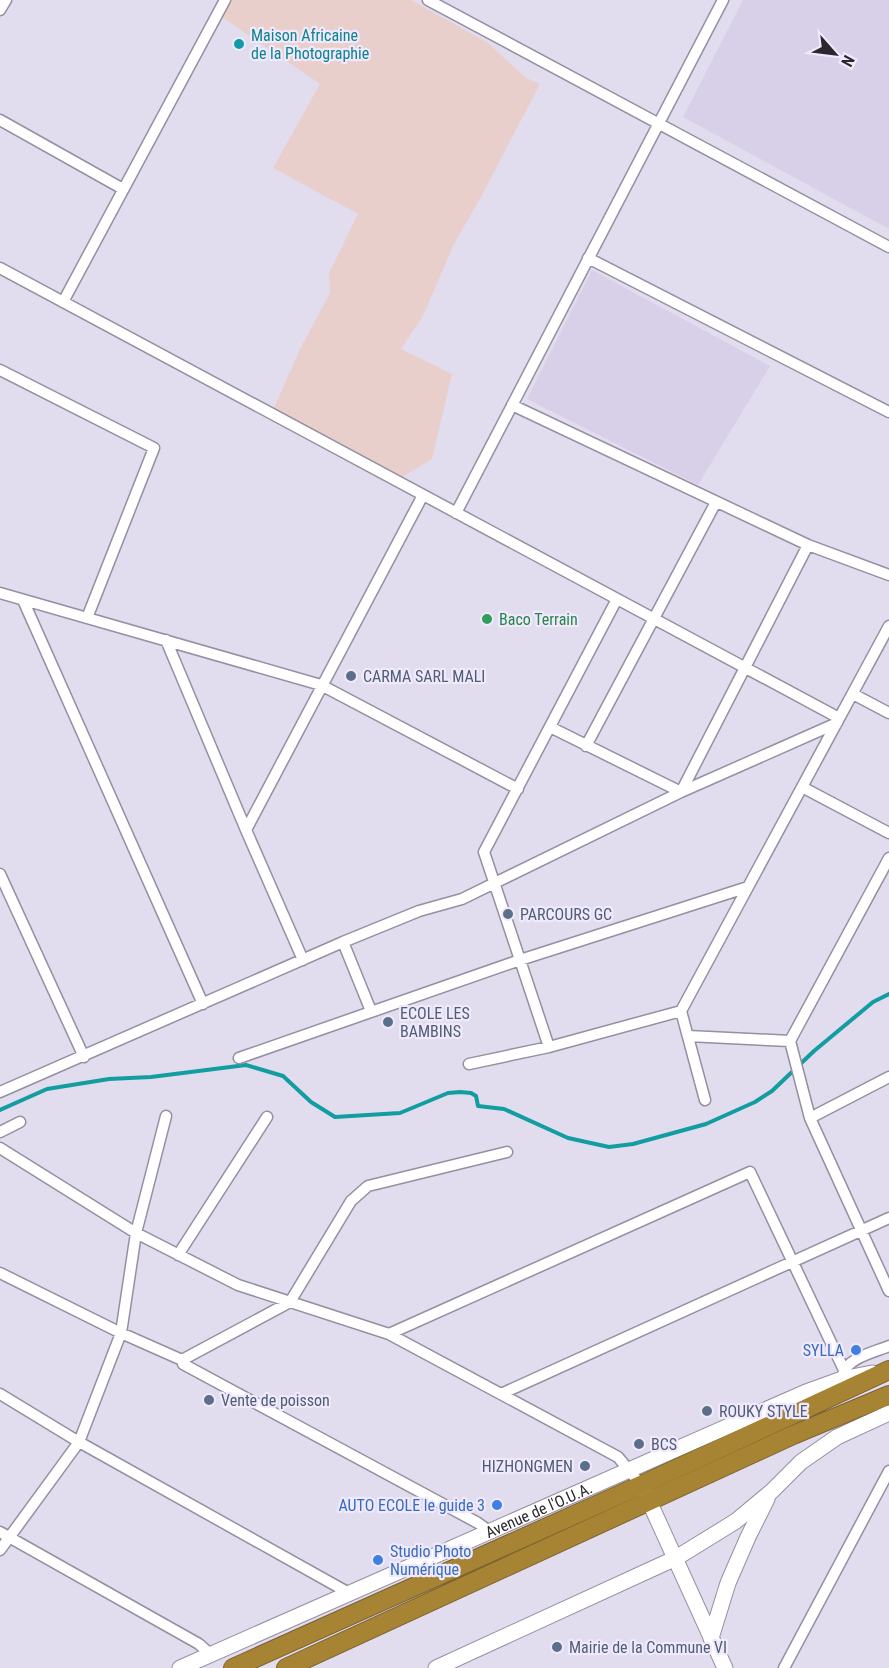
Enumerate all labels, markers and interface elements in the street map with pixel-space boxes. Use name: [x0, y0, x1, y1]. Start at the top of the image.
north arrow: [805, 24, 865, 84]
place label: Maison Africaine de la Photographie: [251, 26, 369, 63]
marker: Maison Africaine de la Photographie: [232, 37, 246, 51]
text: N: [837, 52, 858, 70]
place label: Baco Terrain: [499, 610, 578, 629]
marker: Baco Terrain: [480, 612, 494, 626]
place label: CARMA SARL MALI: [363, 667, 485, 686]
marker: CARMA SARL MALI: [344, 669, 358, 683]
place label: PARCOURS GC: [520, 905, 612, 924]
marker: PARCOURS GC: [501, 907, 515, 921]
place label: ECOLE LES BAMBINS: [400, 1004, 470, 1041]
marker: ECOLE LES BAMBINS: [381, 1015, 395, 1029]
place label: SYLLA: [803, 1341, 844, 1360]
marker: SYLLA: [849, 1343, 863, 1357]
place label: Vente de poisson: [221, 1391, 330, 1410]
marker: Vente de poisson: [202, 1393, 216, 1407]
place label: ROUKY STYLE: [719, 1402, 808, 1421]
marker: ROUKY STYLE: [700, 1404, 714, 1418]
place label: BCS: [651, 1435, 677, 1454]
marker: BCS: [632, 1437, 646, 1451]
place label: HIZHONGMEN: [482, 1457, 573, 1476]
marker: HIZHONGMEN: [578, 1459, 592, 1473]
street label: Avenue de l'O.U.A.: [482, 1478, 595, 1542]
place label: AUTO ECOLE le guide 3: [339, 1496, 485, 1515]
marker: AUTO ECOLE le guide 3: [490, 1498, 504, 1512]
place label: Studio Photo Numérique: [390, 1542, 471, 1579]
marker: Studio Photo Numérique: [371, 1553, 385, 1567]
place label: Mairie de la Commune VI: [569, 1638, 727, 1657]
marker: Mairie de la Commune VI: [550, 1640, 564, 1654]

